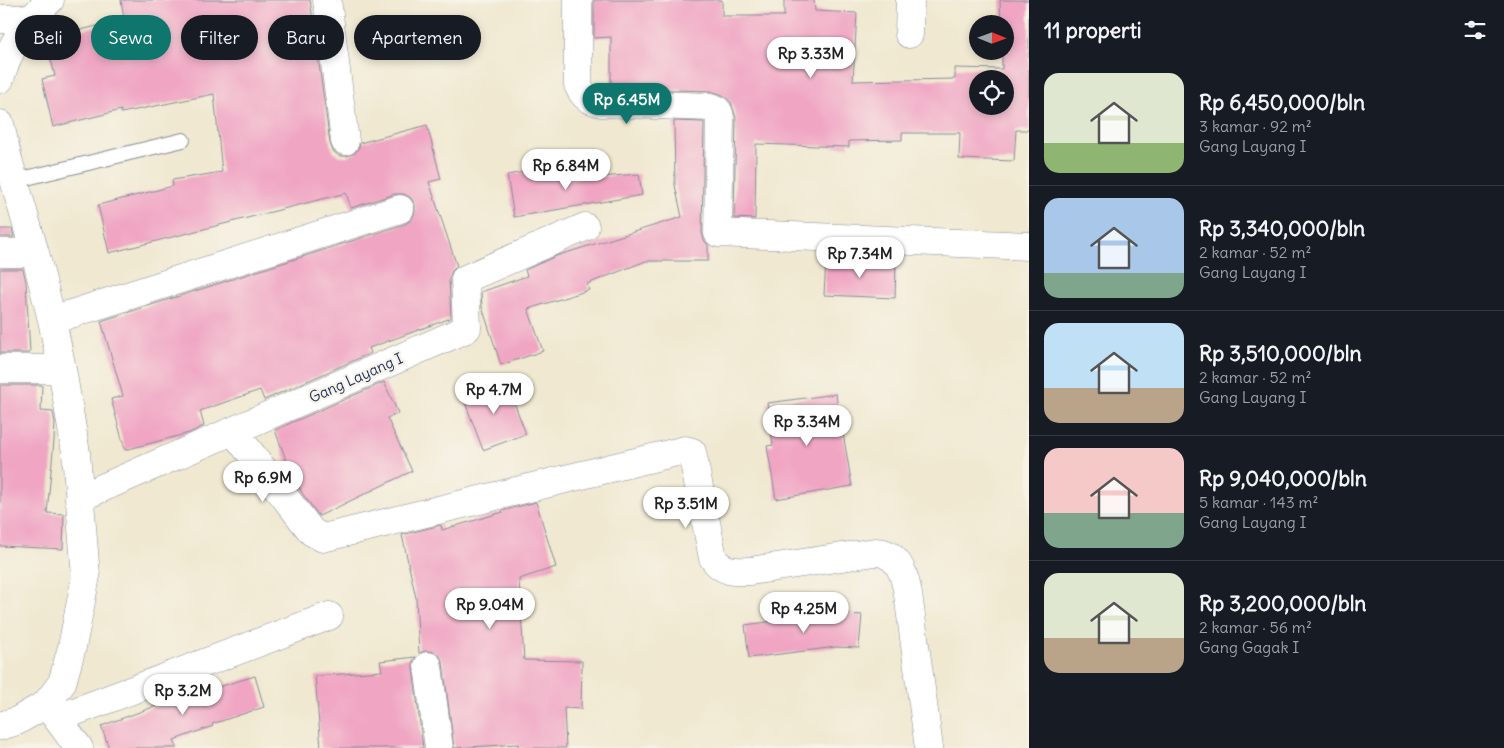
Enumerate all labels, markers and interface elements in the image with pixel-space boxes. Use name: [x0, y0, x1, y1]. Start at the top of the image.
chip: Beli: [15, 15, 81, 60]
chip: Sewa: [91, 15, 171, 60]
chip: Filter: [181, 15, 258, 60]
chip: Baru: [268, 15, 344, 60]
chip: Apartemen: [354, 15, 481, 60]
north arrow: [969, 15, 1014, 60]
map controls: [969, 15, 1014, 115]
icon: filters: [1461, 16, 1489, 44]
text: 11 properti: [1044, 17, 1141, 44]
pin: Rp 3.33M: [759, 36, 863, 79]
text: Rp 3.33M: [778, 43, 844, 63]
button: locate: [969, 70, 1014, 115]
pin: Rp 6.45M: [575, 82, 679, 125]
text: Rp 6.45M: [594, 89, 660, 109]
text: Rp 6,450,000/bln: [1199, 89, 1365, 116]
icon: home: [1084, 93, 1144, 153]
text: 3 kamar · 92 m²: [1199, 116, 1312, 136]
text: Gang Layang I: [1199, 136, 1307, 156]
pin: Rp 6.84M: [514, 148, 618, 191]
text: Rp 6.84M: [532, 155, 600, 175]
text: Rp 3,340,000/bln: [1199, 215, 1365, 242]
icon: home: [1084, 218, 1144, 278]
pin: Rp 7.34M: [808, 236, 912, 279]
text: 2 kamar · 52 m²: [1199, 242, 1311, 262]
text: Rp 7.34M: [827, 243, 893, 263]
text: Gang Layang I: [1199, 262, 1307, 282]
text: Rp 3,510,000/bln: [1199, 340, 1362, 367]
icon: home: [1084, 343, 1144, 403]
street label: Gang Layang I: [306, 348, 406, 407]
text: 2 kamar · 52 m²: [1199, 367, 1311, 387]
pin: Rp 4.7M: [448, 372, 540, 415]
text: Rp 4.7M: [466, 379, 522, 399]
text: Gang Layang I: [1199, 387, 1307, 407]
pin: Rp 3.34M: [755, 404, 859, 447]
text: Rp 3.34M: [774, 411, 840, 431]
pin: Rp 6.9M: [217, 460, 309, 503]
text: Rp 9,040,000/bln: [1199, 465, 1367, 492]
text: Rp 6.9M: [234, 467, 292, 487]
icon: home: [1084, 468, 1144, 528]
pin: Rp 3.51M: [634, 486, 738, 529]
text: 5 kamar · 143 m²: [1199, 492, 1319, 512]
text: Rp 3.51M: [654, 493, 718, 513]
text: Gang Layang I: [1199, 512, 1307, 532]
pin: Rp 9.04M: [438, 588, 542, 630]
text: Rp 3,200,000/bln: [1199, 590, 1367, 617]
pin: Rp 4.25M: [752, 592, 856, 634]
icon: home: [1084, 593, 1144, 653]
text: Rp 9.04M: [456, 594, 524, 614]
text: Rp 4.25M: [771, 598, 837, 618]
text: 2 kamar · 56 m²: [1199, 617, 1312, 637]
text: Gang Gagak I: [1199, 637, 1299, 657]
pin: Rp 3.2M: [137, 674, 229, 716]
text: Rp 3.2M: [154, 680, 212, 700]

